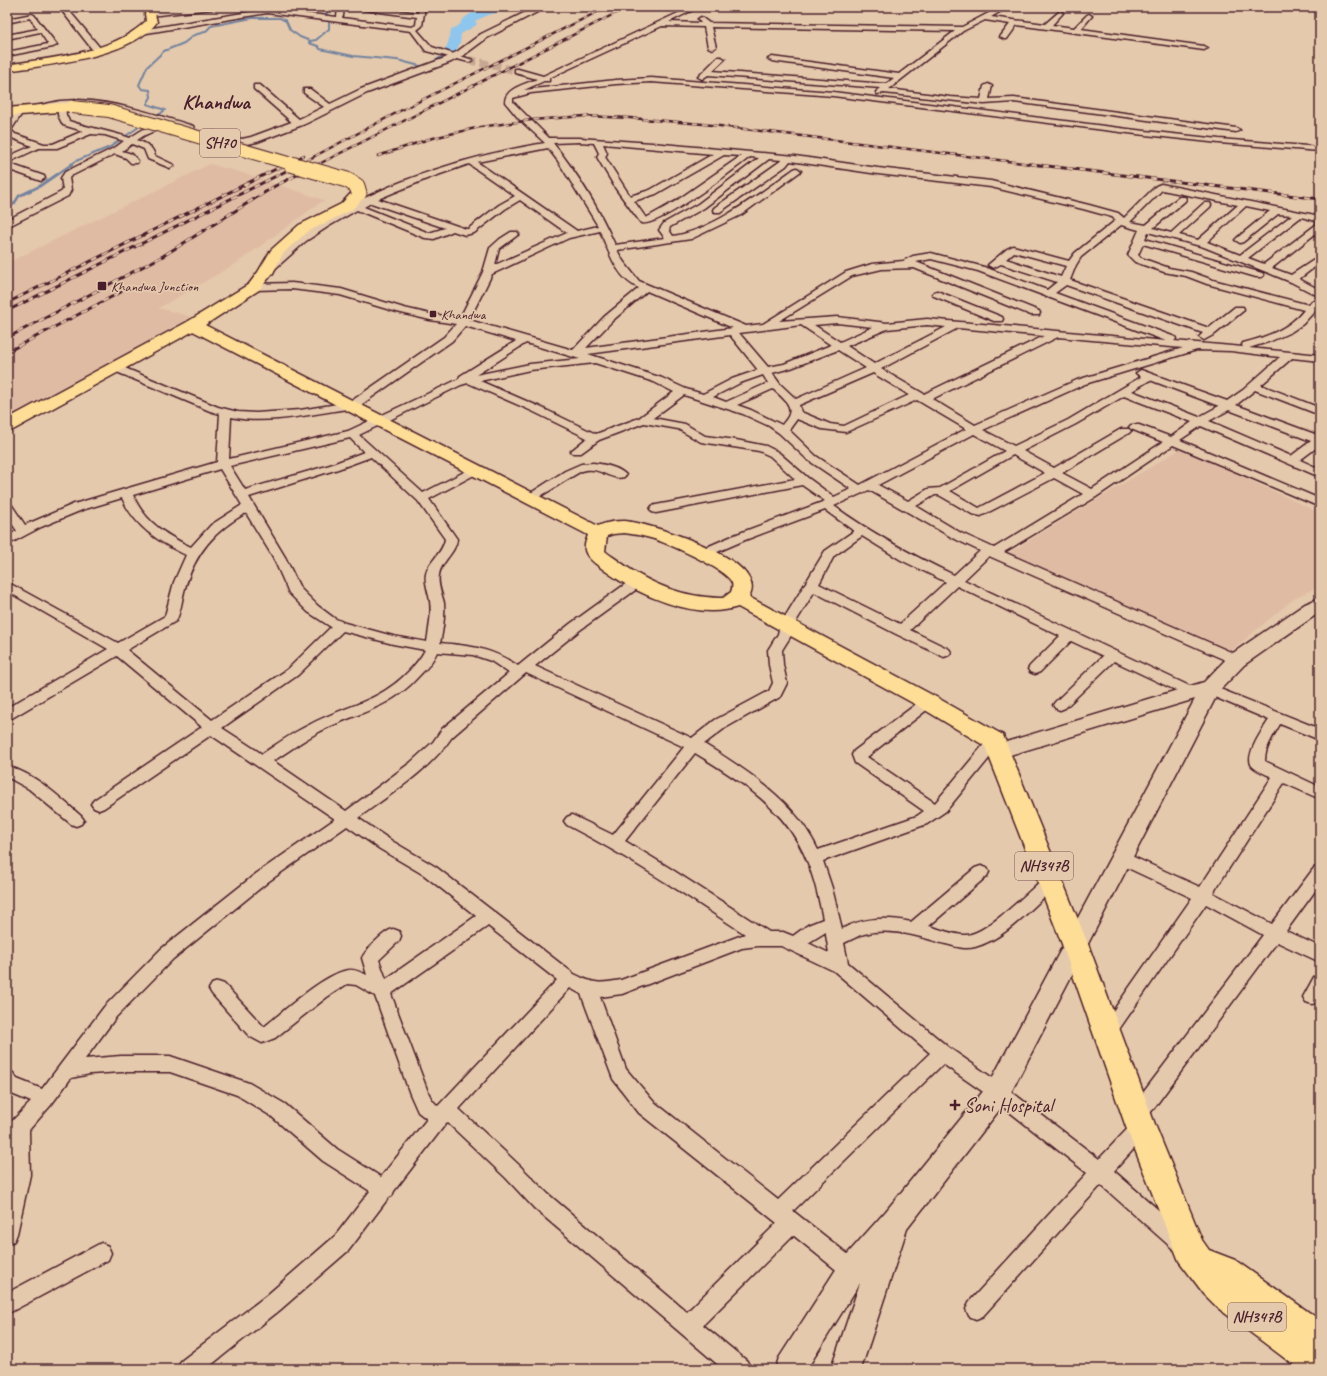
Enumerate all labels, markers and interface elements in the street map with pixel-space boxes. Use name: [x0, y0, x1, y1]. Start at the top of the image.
district label: Khandwa: [182, 89, 251, 115]
road number: SH70: [200, 129, 240, 157]
place label: Khandwa Junction: [111, 278, 199, 295]
marker: Khandwa Junction: [96, 280, 108, 292]
place label: Khandwa: [441, 306, 487, 323]
marker: Khandwa: [428, 309, 438, 319]
road number: NH347B: [1015, 852, 1073, 880]
place label: Soni Hospital: [964, 1093, 1056, 1118]
marker: Soni Hospital: [949, 1099, 961, 1111]
road number: NH347B: [1228, 1303, 1286, 1331]

